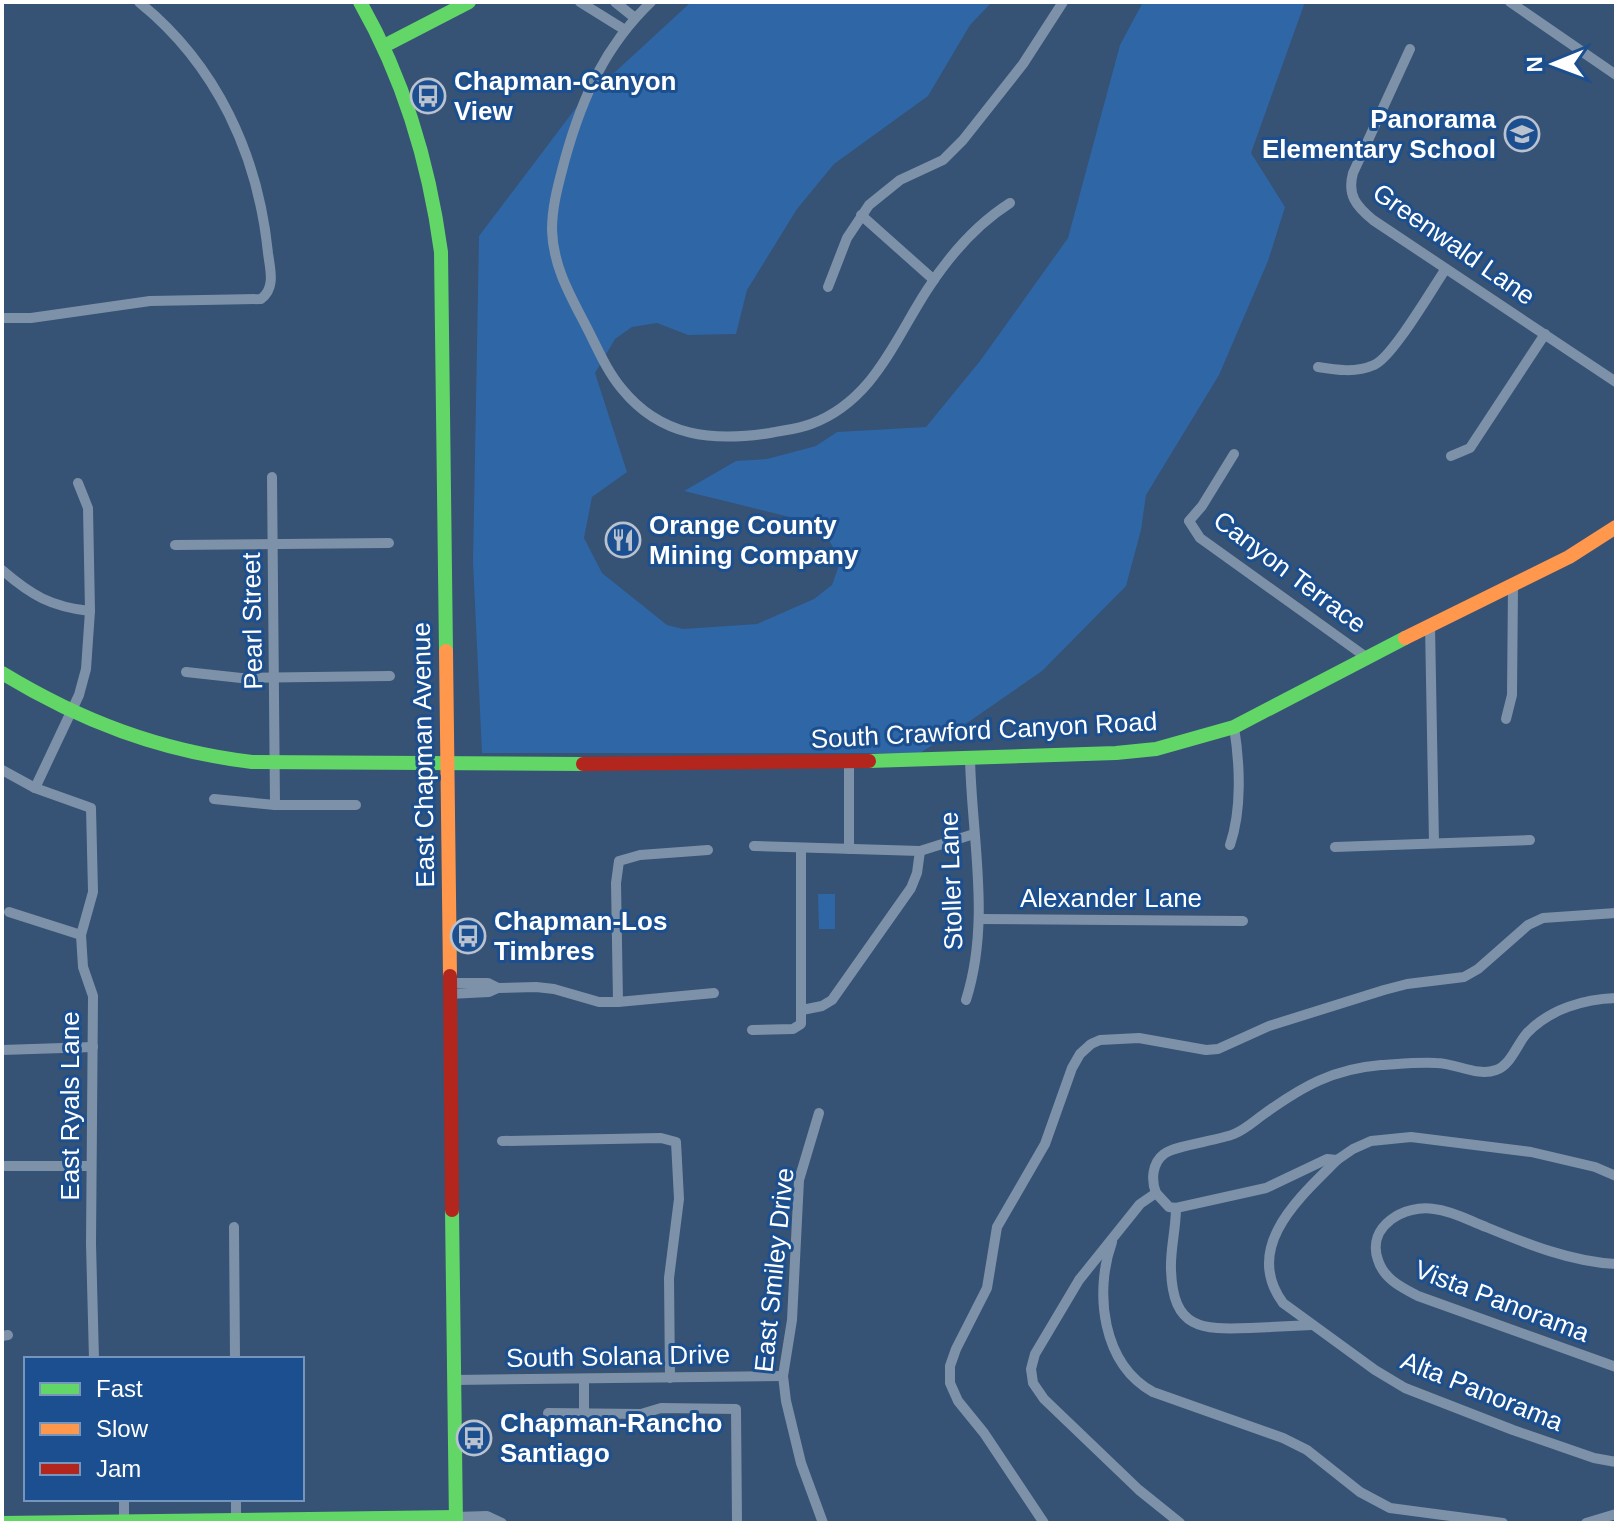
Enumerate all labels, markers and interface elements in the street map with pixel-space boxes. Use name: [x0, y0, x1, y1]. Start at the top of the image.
north arrow: [1514, 24, 1594, 104]
text: N: [1522, 56, 1547, 73]
place label: Chapman-Canyon View: [454, 66, 676, 126]
bus stop icon: Chapman-Canyon View: [409, 77, 447, 115]
place label: Panorama Elementary School: [1262, 104, 1497, 164]
school or university icon: Panorama Elementary School: [1503, 115, 1541, 153]
street label: Greenwald Lane: [1367, 177, 1541, 311]
street label: Canyon Terrace: [1208, 505, 1372, 639]
place label: Orange County Mining Company: [649, 510, 859, 570]
restaurant icon: Orange County Mining Company: [604, 521, 642, 559]
street label: Pearl Street: [236, 551, 268, 690]
street label: East Chapman Avenue: [406, 622, 440, 888]
street label: South Crawford Canyon Road: [810, 706, 1158, 754]
street label: Stoller Lane: [934, 811, 968, 951]
street label: Alexander Lane: [1020, 883, 1202, 913]
place label: Chapman-Los Timbres: [494, 906, 667, 966]
bus stop icon: Chapman-Los Timbres: [449, 917, 487, 955]
street label: East Ryals Lane: [55, 1011, 85, 1201]
street label: East Smiley Drive: [748, 1166, 800, 1374]
street label: Vista Panorama: [1410, 1254, 1594, 1348]
street label: South Solana Drive: [506, 1339, 730, 1373]
street label: Alta Panorama: [1397, 1345, 1568, 1437]
legend: [24, 1357, 304, 1501]
text: Fast: [96, 1375, 143, 1402]
place label: Chapman-Rancho Santiago: [500, 1408, 722, 1468]
text: Slow: [96, 1415, 149, 1442]
bus stop icon: Chapman-Rancho Santiago: [455, 1419, 493, 1457]
text: Jam: [96, 1455, 141, 1482]

